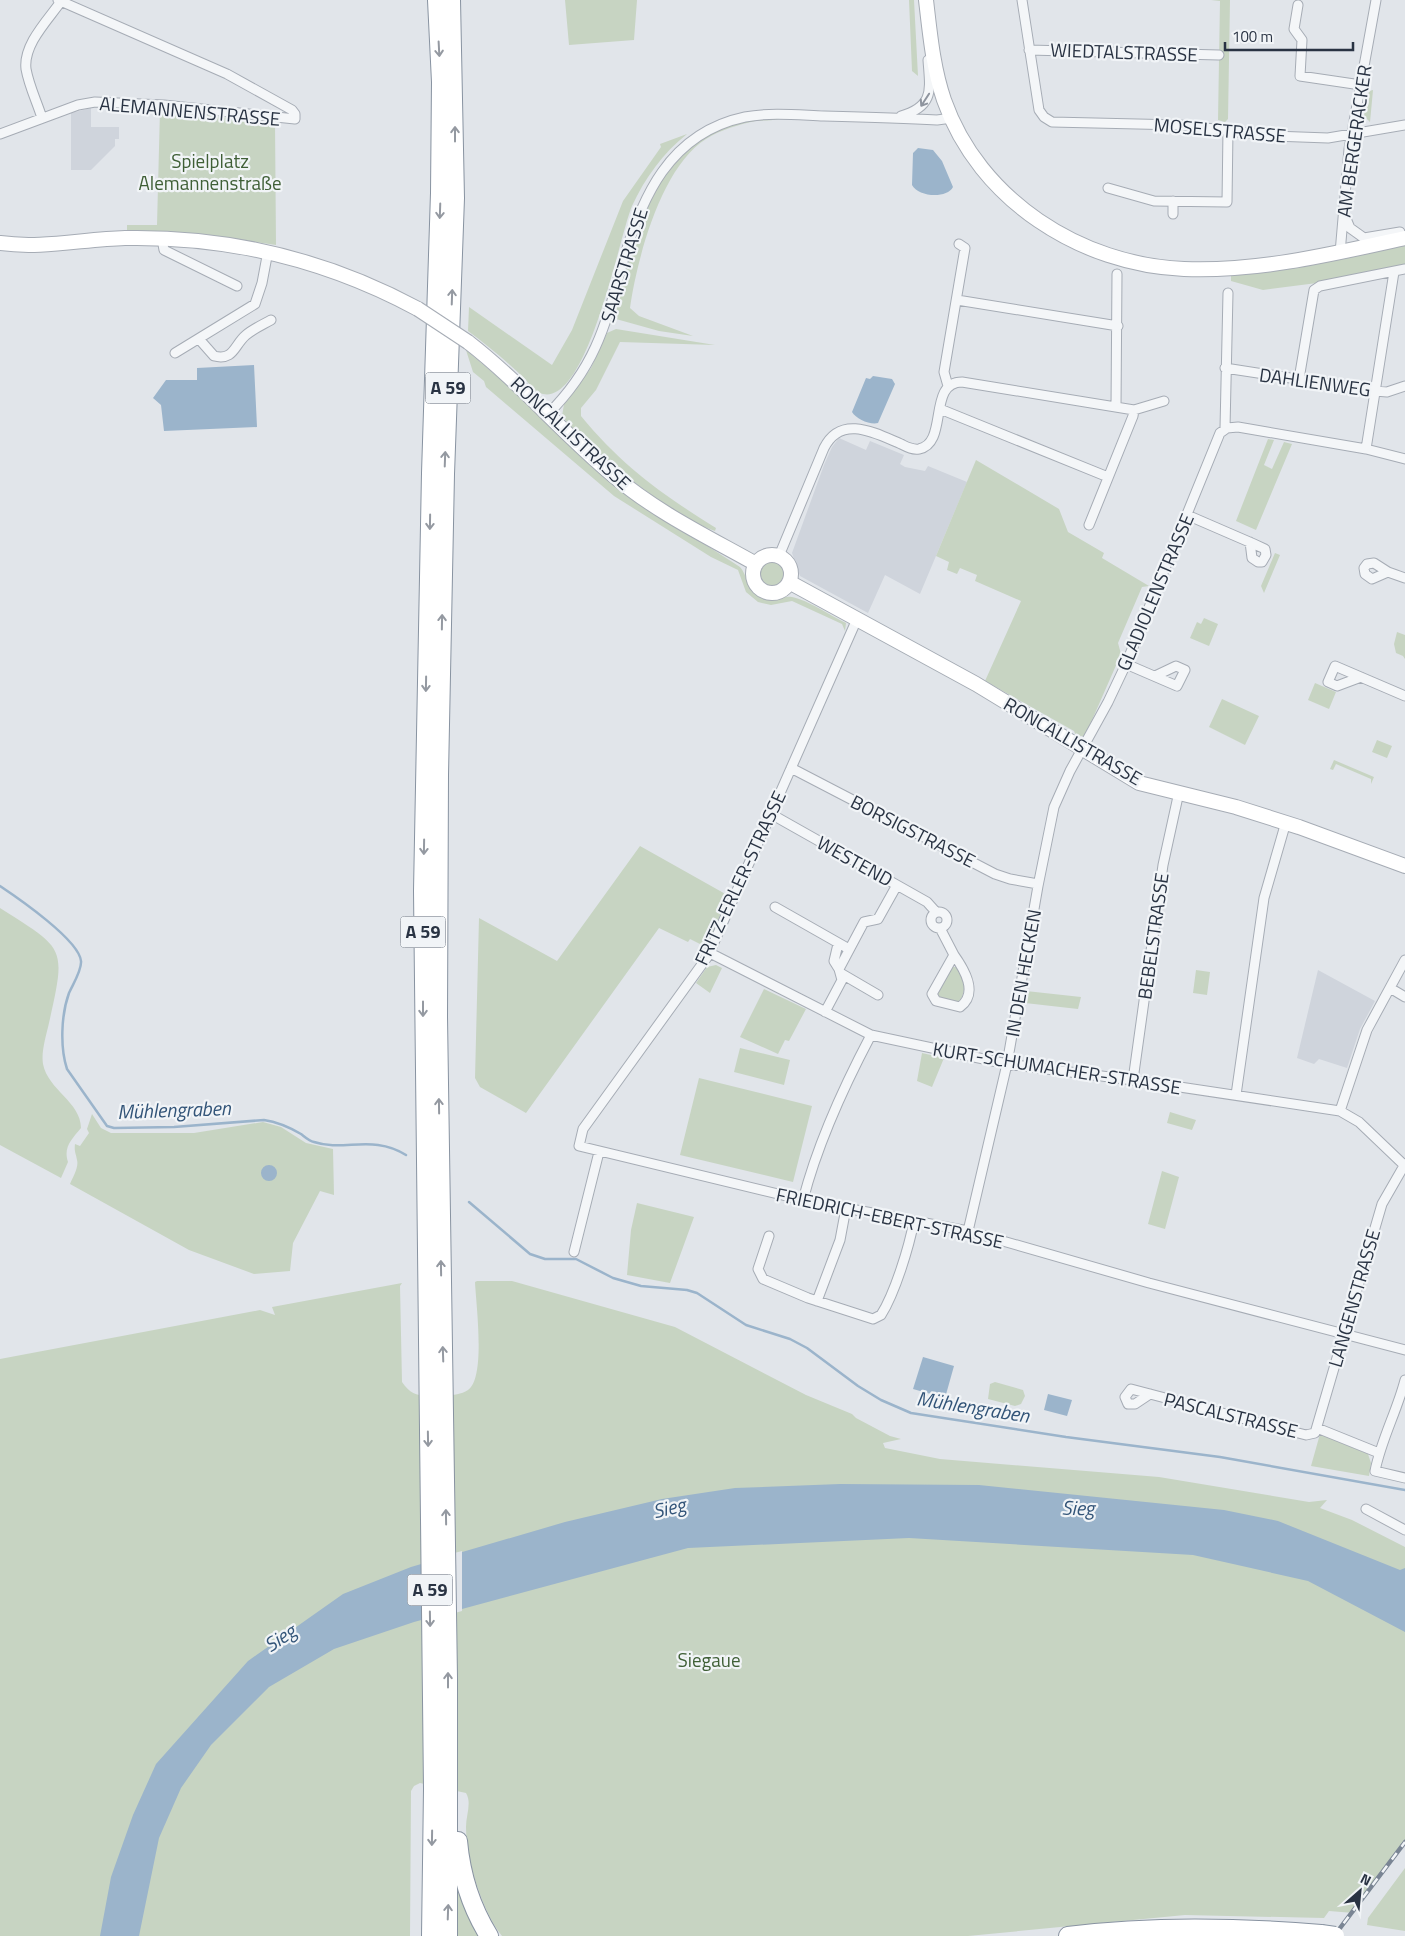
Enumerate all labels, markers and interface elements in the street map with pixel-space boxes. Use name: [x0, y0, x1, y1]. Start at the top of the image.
scale bar: [1225, 20, 1352, 52]
text: 100 m: [1232, 25, 1273, 48]
street label: WIEDTALSTRASSE: [1050, 34, 1198, 69]
one-way arrow: [435, 40, 444, 56]
street label: AM BERGERACKER: [1328, 63, 1379, 219]
street label: ALEMANNENSTRASSE: [98, 88, 282, 133]
one-way arrow: [920, 93, 930, 107]
street label: MOSELSTRASSE: [1153, 109, 1287, 150]
one-way arrow: [450, 127, 460, 143]
park label: Spielplatz Alemannenstraße: [138, 146, 282, 197]
one-way arrow: [435, 203, 444, 219]
street label: SAARSTRASSE: [592, 204, 655, 326]
one-way arrow: [447, 289, 457, 306]
street label: DAHLIENWEG: [1258, 359, 1373, 404]
street label: RONCALLISTRASSE: [504, 369, 638, 496]
road number: A 59: [426, 372, 470, 403]
one-way arrow: [441, 451, 450, 467]
street label: GLADIOLENSTRASSE: [1108, 509, 1201, 675]
one-way arrow: [425, 514, 435, 530]
one-way arrow: [437, 614, 447, 630]
one-way arrow: [422, 676, 431, 692]
street label: RONCALLISTRASSE: [999, 689, 1148, 792]
street label: FRITZ-ERLER-STRASSE: [686, 786, 793, 970]
street label: BORSIGSTRASSE: [846, 787, 981, 875]
street label: WESTEND: [812, 828, 899, 893]
one-way arrow: [419, 839, 428, 855]
street label: BEBELSTRASSE: [1129, 871, 1176, 1001]
street label: IN DEN HECKEN: [997, 907, 1048, 1039]
road number: A 59: [400, 916, 446, 948]
one-way arrow: [418, 1001, 428, 1017]
street label: KURT-SCHUMACHER-STRASSE: [931, 1034, 1183, 1101]
water label: Mühlengraben: [117, 1092, 232, 1127]
one-way arrow: [434, 1098, 444, 1114]
street label: FRIEDRICH-EBERT-STRASSE: [774, 1179, 1007, 1256]
street label: LANGENSTRASSE: [1320, 1225, 1387, 1370]
one-way arrow: [436, 1261, 446, 1277]
one-way arrow: [438, 1347, 447, 1363]
water label: Mühlengraben: [915, 1382, 1033, 1431]
street label: PASCALSTRASSE: [1161, 1384, 1301, 1445]
one-way arrow: [423, 1431, 433, 1447]
water label: Sieg: [649, 1488, 691, 1526]
water label: Sieg: [1061, 1492, 1097, 1523]
one-way arrow: [441, 1510, 451, 1526]
road number: A 59: [408, 1574, 452, 1606]
one-way arrow: [425, 1611, 435, 1627]
water label: Sieg: [257, 1614, 304, 1660]
park label: Siegaue: [677, 1645, 741, 1674]
one-way arrow: [443, 1672, 453, 1688]
one-way arrow: [427, 1830, 437, 1846]
north arrow: [1335, 1866, 1385, 1916]
text: N: [1357, 1867, 1375, 1891]
one-way arrow: [444, 1904, 453, 1920]

